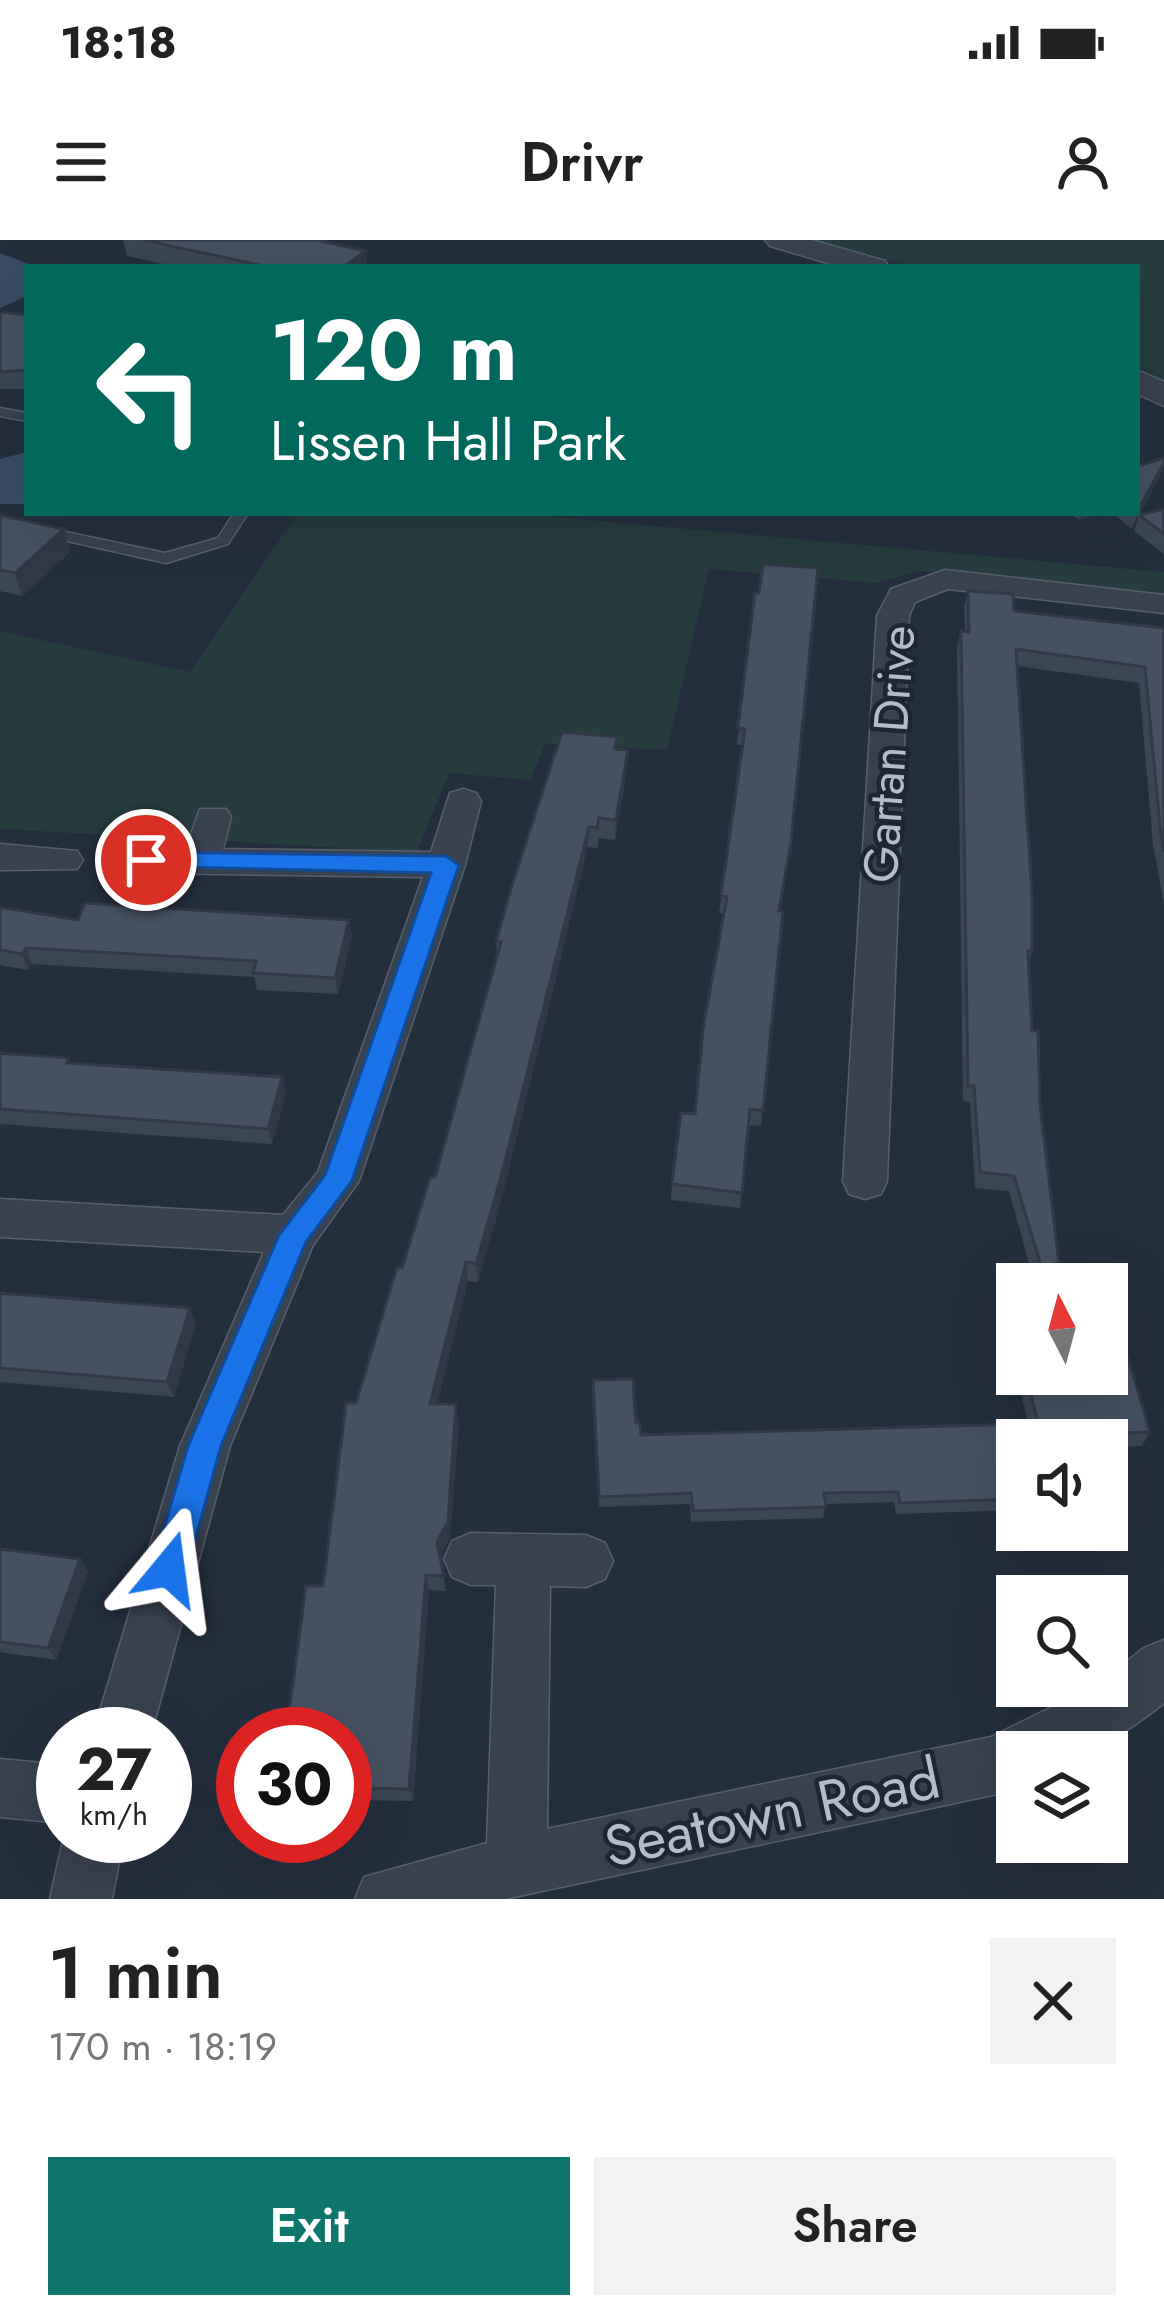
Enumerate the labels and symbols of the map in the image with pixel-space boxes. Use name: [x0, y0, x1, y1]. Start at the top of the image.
street label: Gartan Drive: [846, 623, 932, 885]
pin: [95, 809, 197, 911]
north arrow: [996, 1263, 1128, 1395]
position arrow: [106, 1506, 232, 1632]
speed limit sign: 30: [216, 1707, 372, 1863]
street label: Seatown Road: [597, 1736, 947, 1888]

